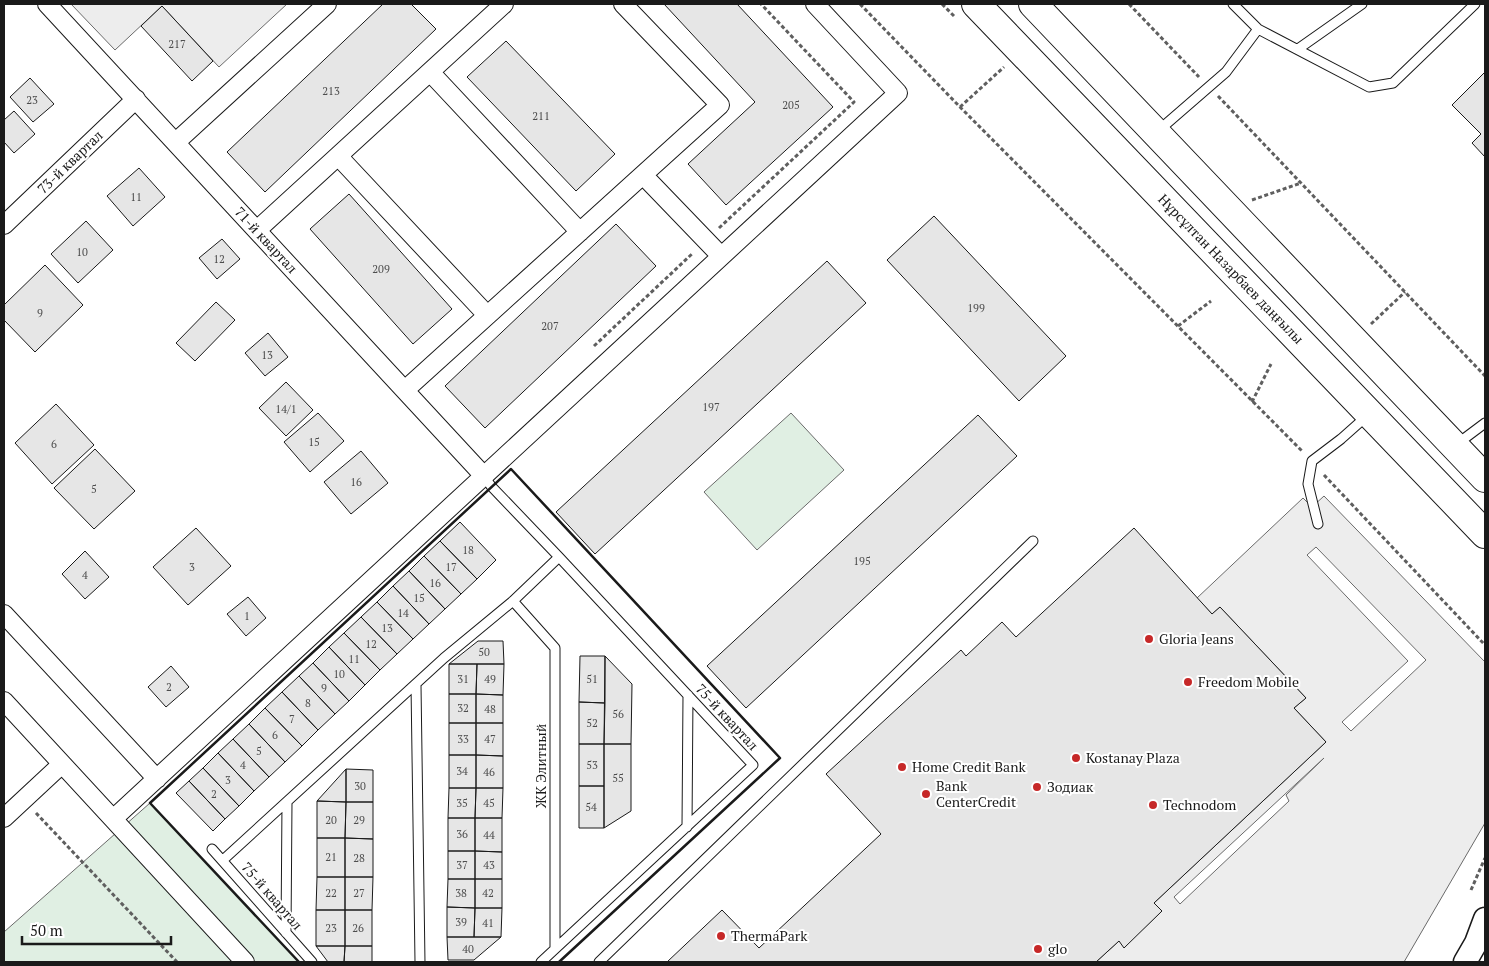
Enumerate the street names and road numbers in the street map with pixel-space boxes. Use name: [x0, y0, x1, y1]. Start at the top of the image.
street label: 73-й квартал: [33, 125, 107, 198]
street label: Нұрсұлтан Назарбаев даңғылы: [1154, 190, 1308, 348]
street label: 71-й квартал: [231, 202, 302, 277]
street label: 75-й квартал: [692, 679, 763, 754]
street label: ЖК Элитный: [531, 723, 550, 808]
street label: 75-й квартал: [238, 858, 307, 934]

